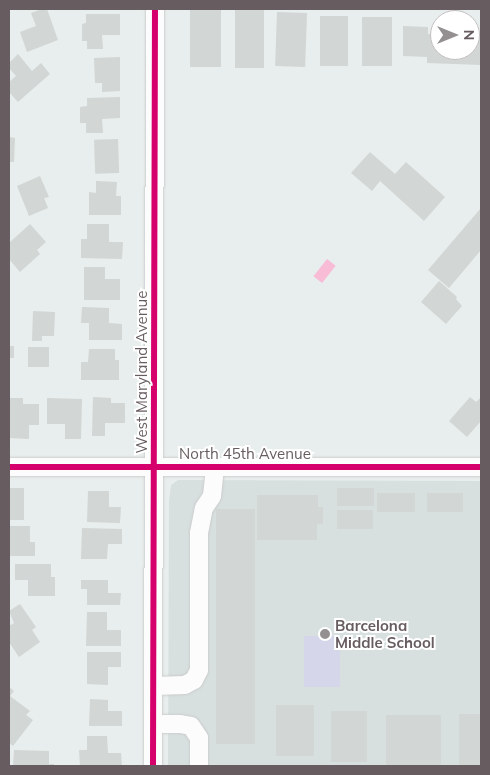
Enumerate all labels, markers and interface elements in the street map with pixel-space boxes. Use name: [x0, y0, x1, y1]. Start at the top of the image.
north arrow: [430, 10, 480, 60]
text: N: [460, 30, 478, 40]
street label: West Maryland Avenue: [133, 291, 151, 453]
street label: North 45th Avenue: [179, 445, 311, 463]
place label: Barcelona Middle School: [335, 616, 435, 651]
marker: Barcelona Middle School: [319, 628, 331, 640]

